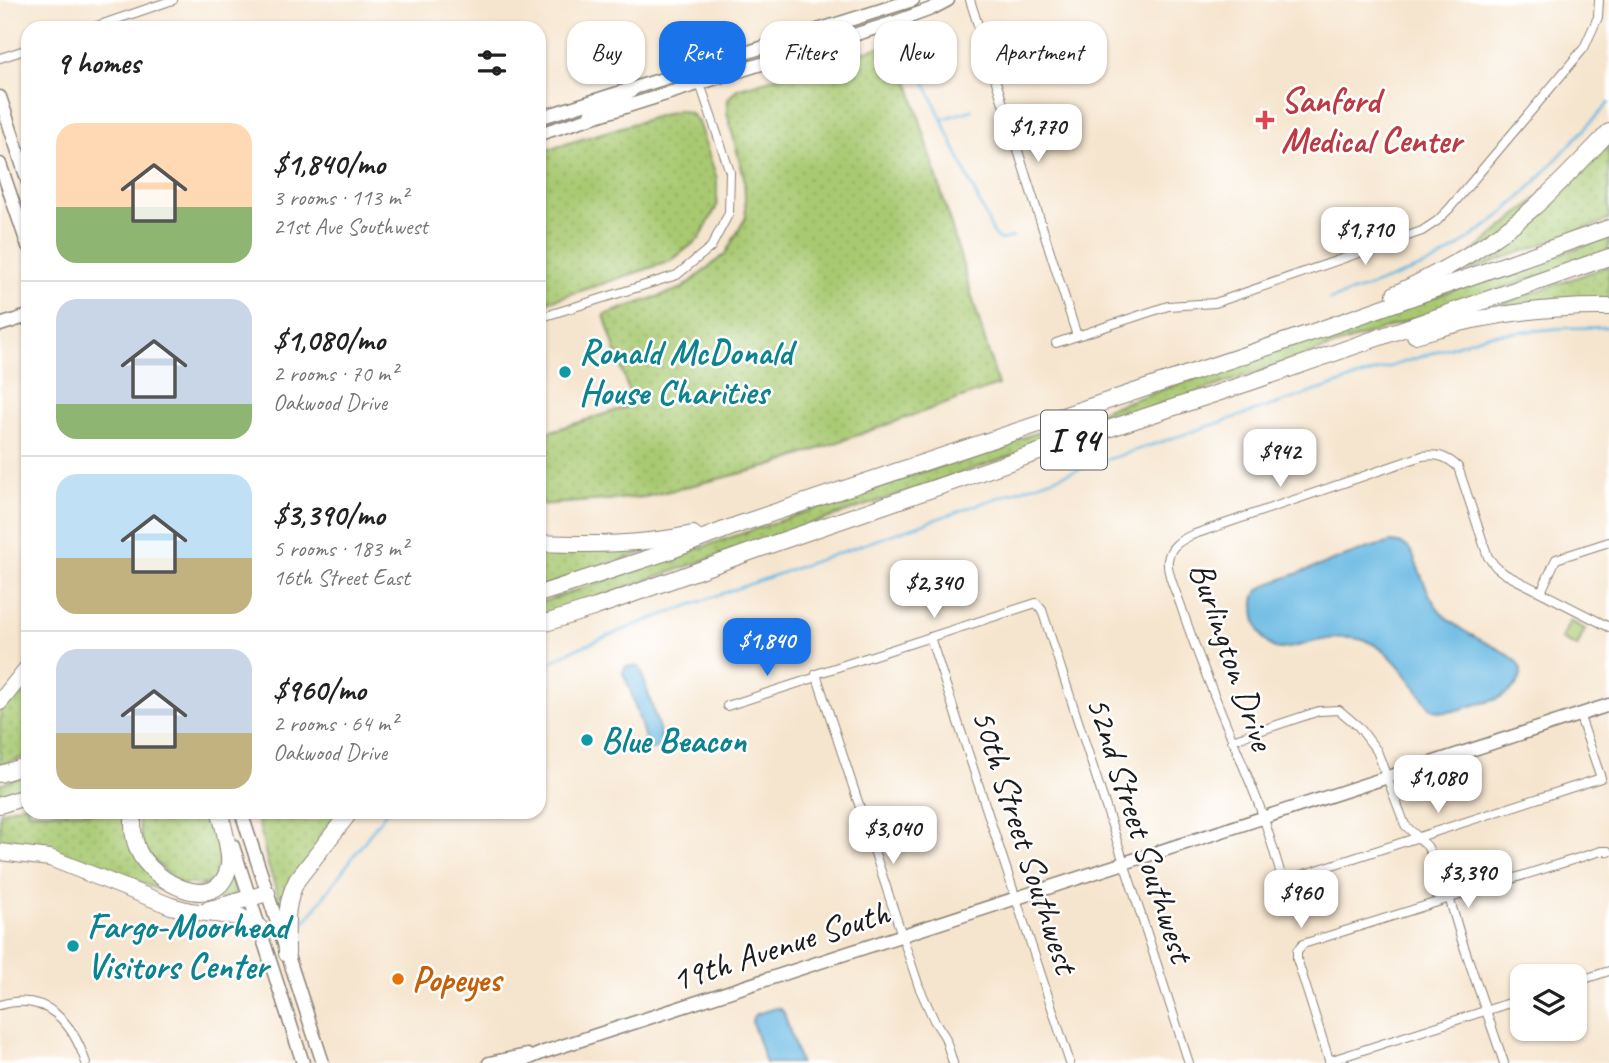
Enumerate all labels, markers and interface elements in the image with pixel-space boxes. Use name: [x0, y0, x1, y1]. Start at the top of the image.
chip: Buy: [567, 21, 645, 84]
chip: Rent: [659, 21, 746, 84]
chip: Filters: [760, 21, 860, 84]
chip: New: [874, 21, 957, 84]
chip: Apartment: [971, 21, 1107, 84]
text: 9 homes: [56, 44, 140, 82]
icon: filters: [473, 44, 511, 82]
place label: Sanford Medical Center: [1281, 78, 1465, 163]
pin: $1,770: [981, 104, 1095, 164]
marker: Sanford Medical Center: [1255, 110, 1275, 130]
text: $1,770: [1010, 112, 1066, 141]
text: $1,840/mo: [273, 145, 385, 183]
icon: home: [112, 151, 196, 235]
text: 3 rooms · 113 m²: [273, 183, 408, 212]
pin: $1,710: [1308, 208, 1422, 267]
text: 21st Ave Southwest: [273, 212, 428, 241]
text: $1,710: [1337, 215, 1393, 244]
text: $1,080/mo: [273, 321, 385, 359]
icon: home: [112, 327, 196, 411]
place label: Ronald McDonald House Charities: [579, 330, 798, 415]
text: 2 rooms · 70 m²: [273, 359, 397, 388]
marker: Ronald McDonald House Charities: [557, 364, 573, 380]
text: Oakwood Drive: [273, 388, 387, 417]
road number: I 94: [1041, 410, 1107, 470]
pin: $942: [1239, 430, 1321, 489]
text: $942: [1259, 437, 1301, 466]
text: $3,390/mo: [273, 496, 385, 534]
icon: home: [112, 502, 196, 586]
text: 5 rooms · 183 m²: [273, 534, 408, 563]
street label: Burlington Drive: [1179, 556, 1286, 758]
pin: $2,340: [877, 560, 991, 620]
text: 16th Street East: [273, 563, 410, 592]
text: $2,340: [906, 568, 962, 597]
pin: $1,840: [710, 618, 824, 678]
text: $1,840: [739, 626, 795, 655]
text: $960/mo: [273, 671, 366, 709]
icon: home: [112, 677, 196, 761]
street label: 52nd Street Southwest: [1076, 691, 1205, 971]
street label: 50th Street Southwest: [961, 703, 1090, 982]
text: 2 rooms · 64 m²: [273, 709, 397, 738]
place label: Blue Beacon: [601, 718, 747, 763]
marker: Blue Beacon: [579, 732, 595, 748]
text: Oakwood Drive: [273, 738, 387, 767]
pin: $1,080: [1381, 756, 1495, 815]
text: $1,080: [1410, 763, 1466, 792]
pin: $3,040: [836, 806, 950, 866]
text: $3,040: [865, 814, 921, 843]
pin: $3,390: [1411, 850, 1525, 910]
text: $3,390: [1440, 858, 1496, 887]
pin: $960: [1260, 870, 1342, 930]
text: $960: [1280, 878, 1322, 907]
street label: 19th Avenue South: [666, 889, 896, 1002]
place label: Fargo-Moorhead Visitors Center: [87, 904, 294, 989]
marker: Fargo-Moorhead Visitors Center: [65, 938, 81, 954]
place label: Popeyes: [412, 957, 505, 1002]
map controls: [1510, 964, 1587, 1041]
button: layers: [1510, 964, 1587, 1041]
marker: Popeyes: [390, 971, 406, 987]

